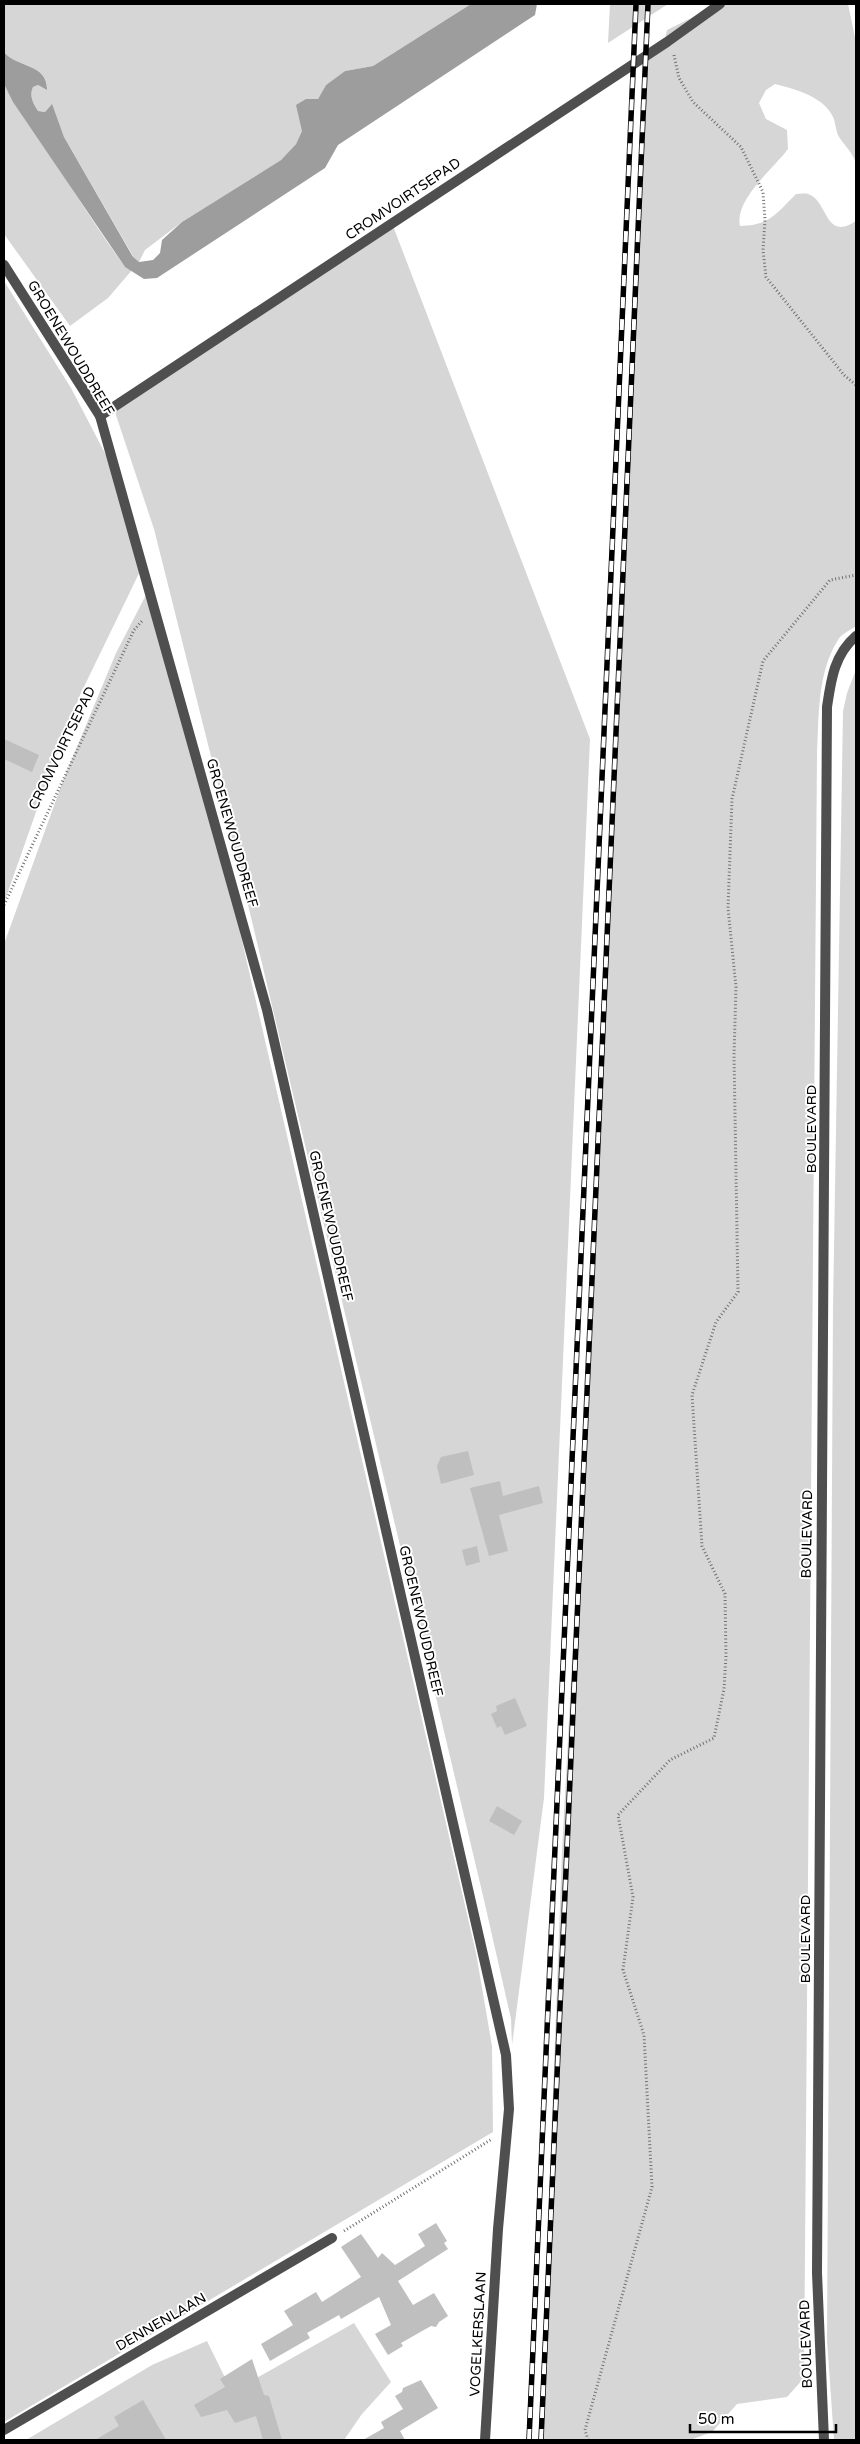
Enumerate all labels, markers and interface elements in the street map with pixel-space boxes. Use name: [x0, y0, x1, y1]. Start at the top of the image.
street label: CROMVOIRTSEPAD: [342, 154, 464, 244]
street label: GROENEWOUDDREEF: [24, 277, 118, 419]
street label: CROMVOIRTSEPAD: [25, 683, 99, 813]
street label: GROENEWOUDDREEF: [203, 756, 262, 910]
street label: BOULEVARD: [803, 1085, 820, 1173]
street label: GROENEWOUDDREEF: [305, 1149, 357, 1304]
street label: BOULEVARD: [798, 1489, 816, 1579]
street label: GROENEWOUDDREEF: [395, 1544, 447, 1699]
street label: BOULEVARD: [797, 1895, 814, 1983]
street label: VOGELKERSLAAN: [466, 2271, 490, 2397]
street label: DENNENLAAN: [113, 2289, 209, 2355]
street label: BOULEVARD: [796, 2299, 816, 2389]
scale bar: [690, 2402, 836, 2434]
text: 50 m: [698, 2410, 735, 2428]

